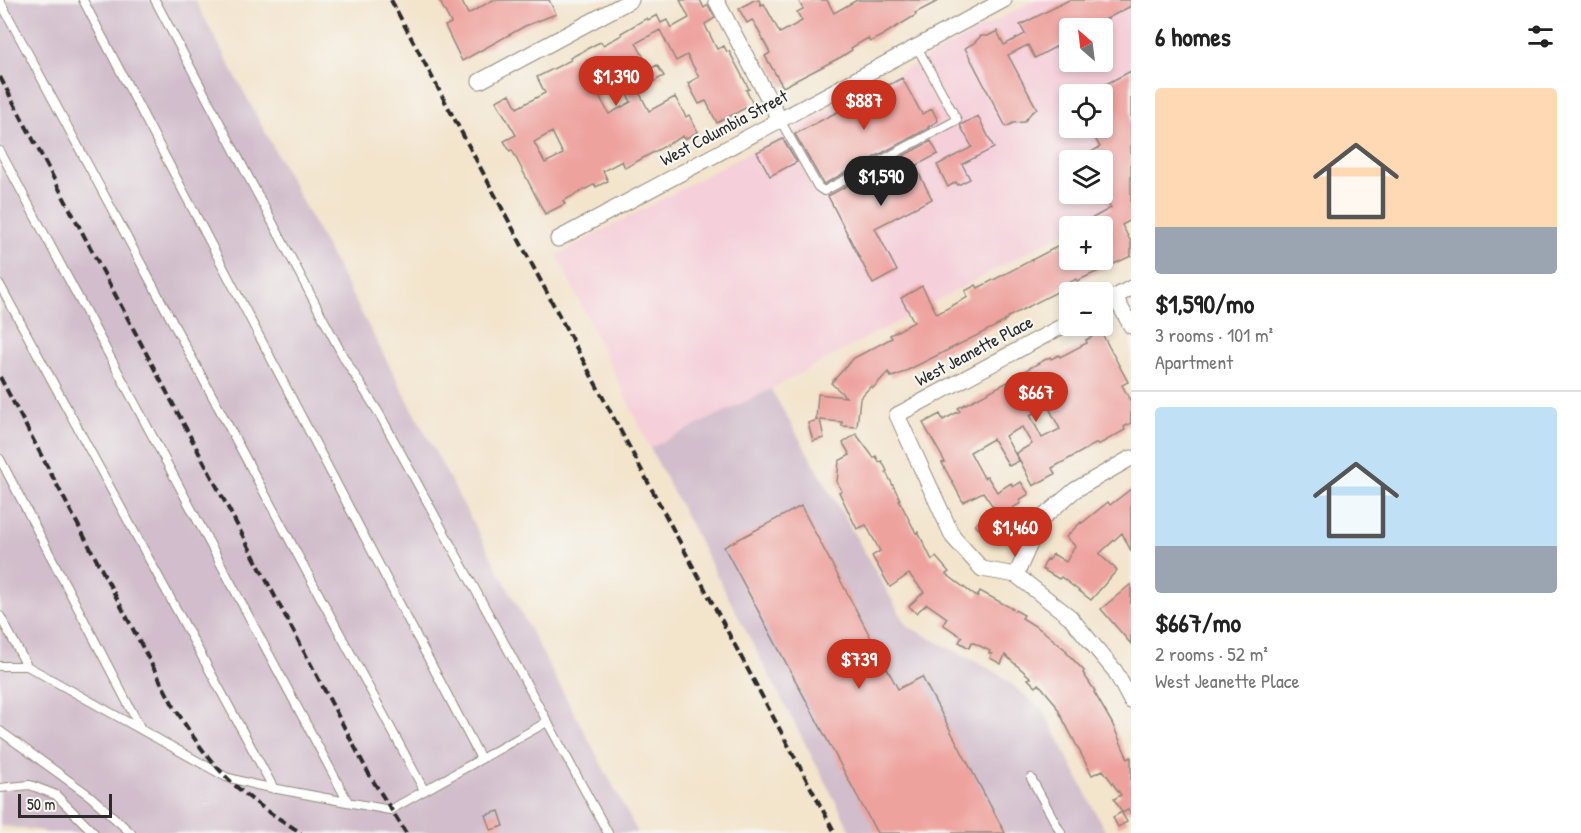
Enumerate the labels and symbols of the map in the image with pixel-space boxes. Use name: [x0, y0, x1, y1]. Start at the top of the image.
north arrow: [1059, 18, 1113, 72]
pin: $1,390: [567, 56, 665, 107]
pin: $887: [828, 80, 900, 131]
street label: West Columbia Street: [655, 83, 793, 172]
pin: $1,590: [832, 156, 930, 207]
street label: West Jeanette Place: [910, 309, 1037, 392]
pin: $667: [1000, 372, 1072, 423]
pin: $1,460: [966, 507, 1064, 558]
pin: $739: [823, 639, 895, 690]
scale bar: [18, 791, 112, 818]

